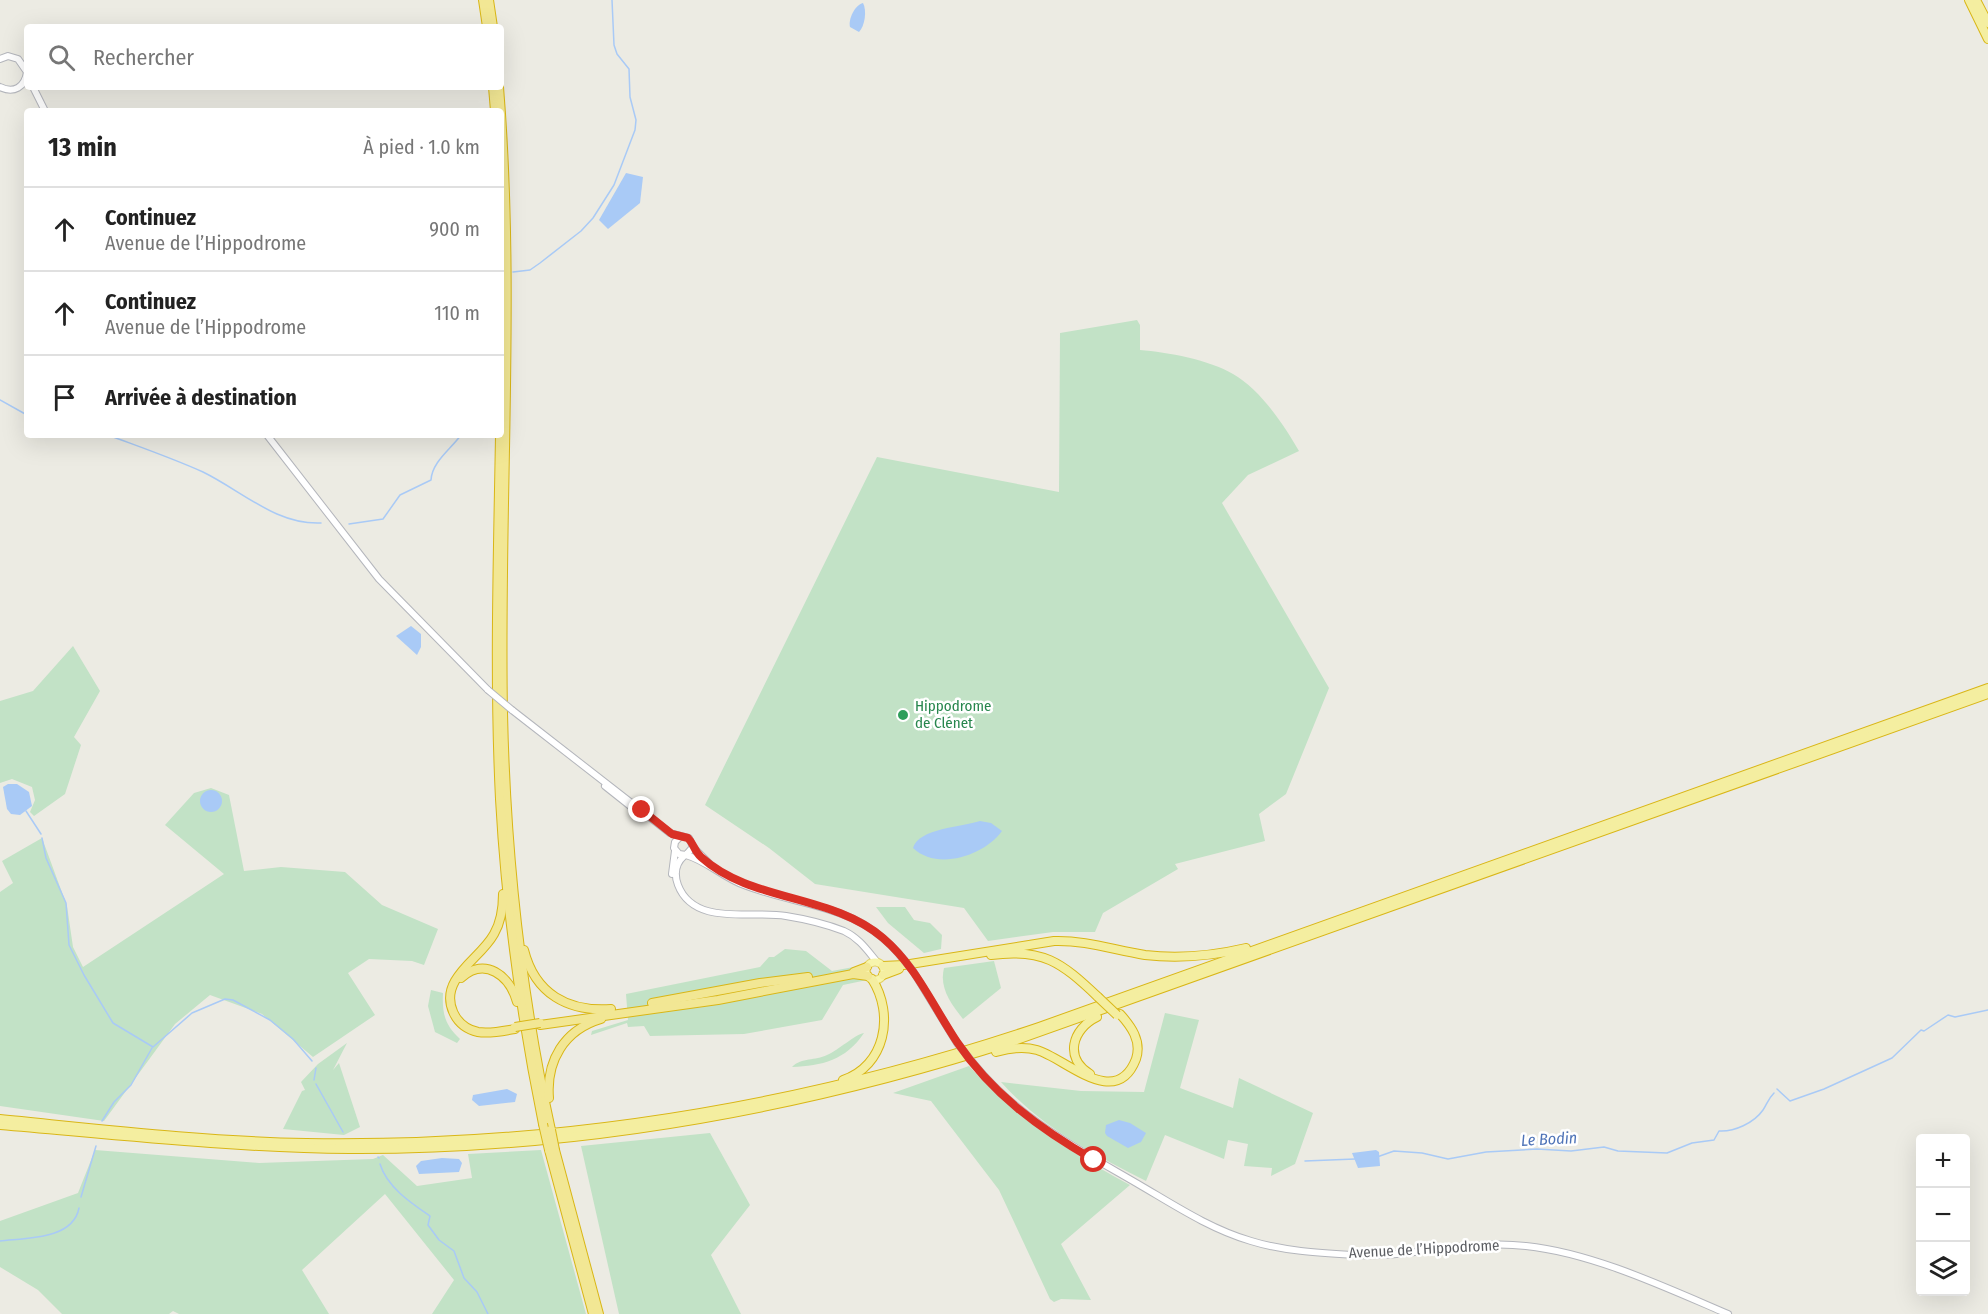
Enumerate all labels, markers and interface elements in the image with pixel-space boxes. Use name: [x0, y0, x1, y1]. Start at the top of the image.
search box: [24, 24, 504, 90]
icon: search: [45, 41, 78, 74]
text: Rechercher: [93, 44, 194, 71]
text: 13 min: [48, 132, 117, 163]
text: À pied · 1.0 km: [363, 135, 480, 159]
text: Continuez: [105, 204, 196, 231]
icon: ahead: [48, 213, 81, 246]
text: 900 m: [429, 217, 480, 241]
text: Avenue de l’Hippodrome: [105, 231, 306, 255]
text: Continuez: [105, 288, 196, 315]
icon: ahead: [48, 297, 81, 330]
text: 110 m: [434, 301, 480, 325]
text: Avenue de l’Hippodrome: [105, 315, 306, 339]
icon: arrive: [48, 381, 81, 414]
text: Arrivée à destination: [105, 384, 297, 411]
place label: Hippodrome de Clénet: [915, 697, 991, 732]
marker: Hippodrome de Clénet: [896, 708, 910, 722]
route end: [628, 796, 654, 822]
water label: Le Bodin: [1521, 1128, 1577, 1150]
map controls: [1916, 1134, 1970, 1296]
button: +: [1916, 1134, 1970, 1188]
route start: [1080, 1146, 1106, 1172]
button: −: [1916, 1188, 1970, 1242]
street label: Avenue de l’Hippodrome: [1348, 1236, 1500, 1262]
button: layers: [1916, 1242, 1970, 1296]

